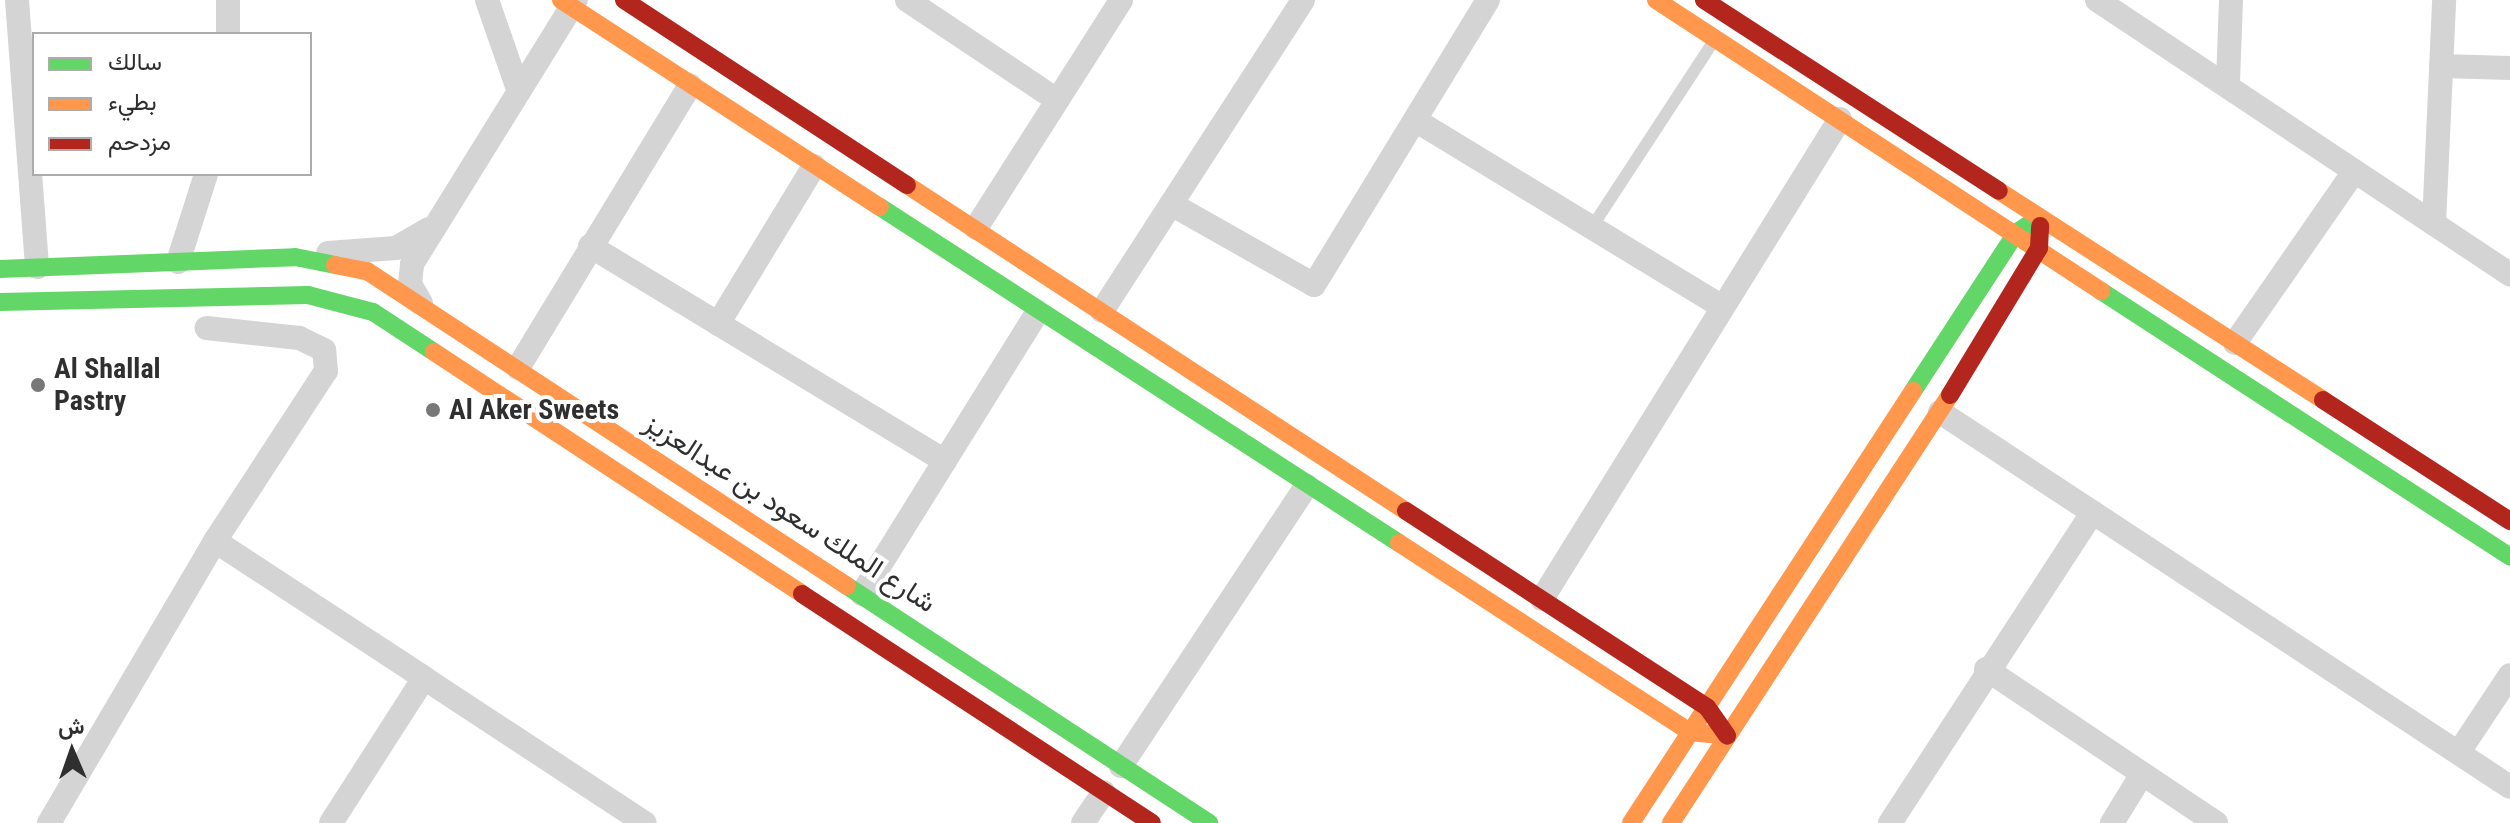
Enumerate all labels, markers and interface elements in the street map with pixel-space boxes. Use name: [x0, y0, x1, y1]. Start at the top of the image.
legend: [32, 32, 312, 176]
text: سالك: [108, 48, 162, 76]
text: بطيء: [108, 88, 157, 116]
text: مزدحم: [108, 128, 171, 156]
place label: Al Shallal Pastry: [54, 352, 161, 418]
marker: Al Shallal Pastry: [29, 376, 47, 394]
place label: Al Aker Sweets: [449, 393, 619, 427]
marker: Al Aker Sweets: [424, 401, 442, 419]
street label: شارع الملك سعود بن عبدالعزيز: [638, 406, 942, 620]
north arrow: [32, 711, 112, 791]
text: ش: [57, 714, 85, 739]

